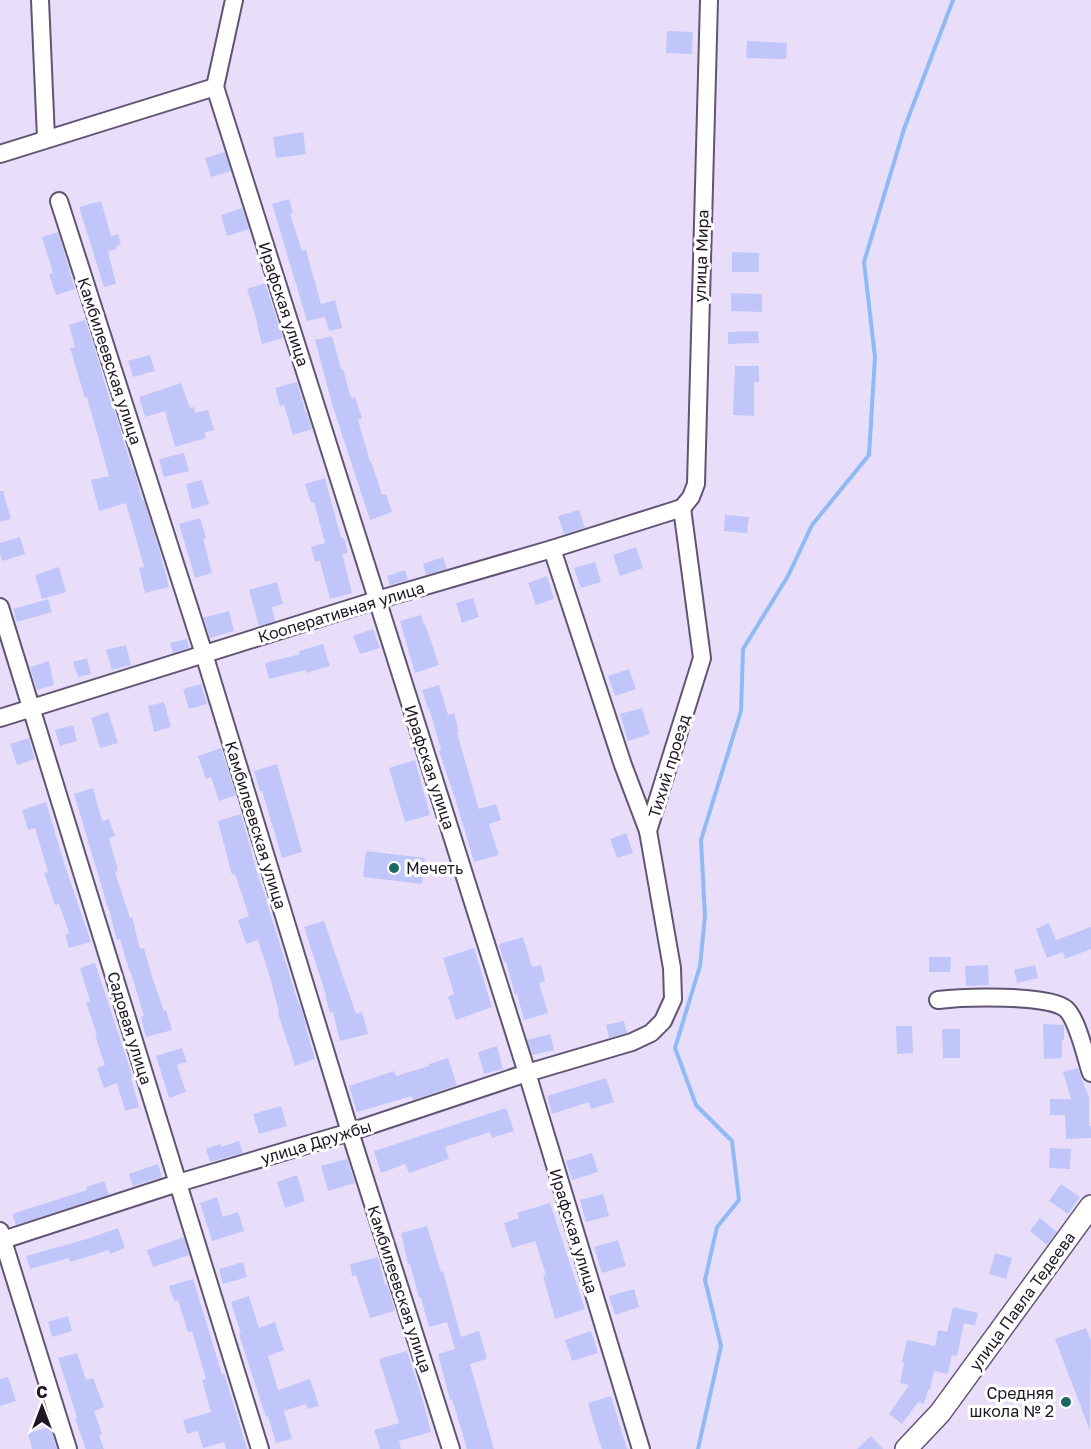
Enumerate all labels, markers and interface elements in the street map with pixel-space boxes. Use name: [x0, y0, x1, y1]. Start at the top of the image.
street label: улица Мира: [689, 209, 713, 303]
street label: Ирафская улица: [254, 239, 314, 369]
street label: Камбилеевская улица: [74, 275, 146, 447]
street label: Кооперативная улица: [255, 577, 427, 647]
street label: Ирафская улица: [400, 702, 460, 832]
street label: Тихий проезд: [644, 712, 694, 820]
street label: Камбилеевская улица: [221, 739, 291, 911]
place label: Мечеть: [406, 858, 463, 878]
marker: Мечеть: [387, 861, 401, 875]
street label: Садовая улица: [103, 969, 157, 1087]
street label: улица Дружбы: [258, 1116, 374, 1168]
street label: Ирафская улица: [545, 1166, 603, 1296]
street label: Камбилеевская улица: [364, 1203, 436, 1375]
street label: улица Павла Тедеева: [965, 1227, 1079, 1375]
north arrow: [12, 1377, 72, 1437]
text: С: [36, 1382, 48, 1402]
place label: Средняя школа № 2: [970, 1383, 1054, 1421]
marker: Средняя школа № 2: [1059, 1395, 1073, 1409]

